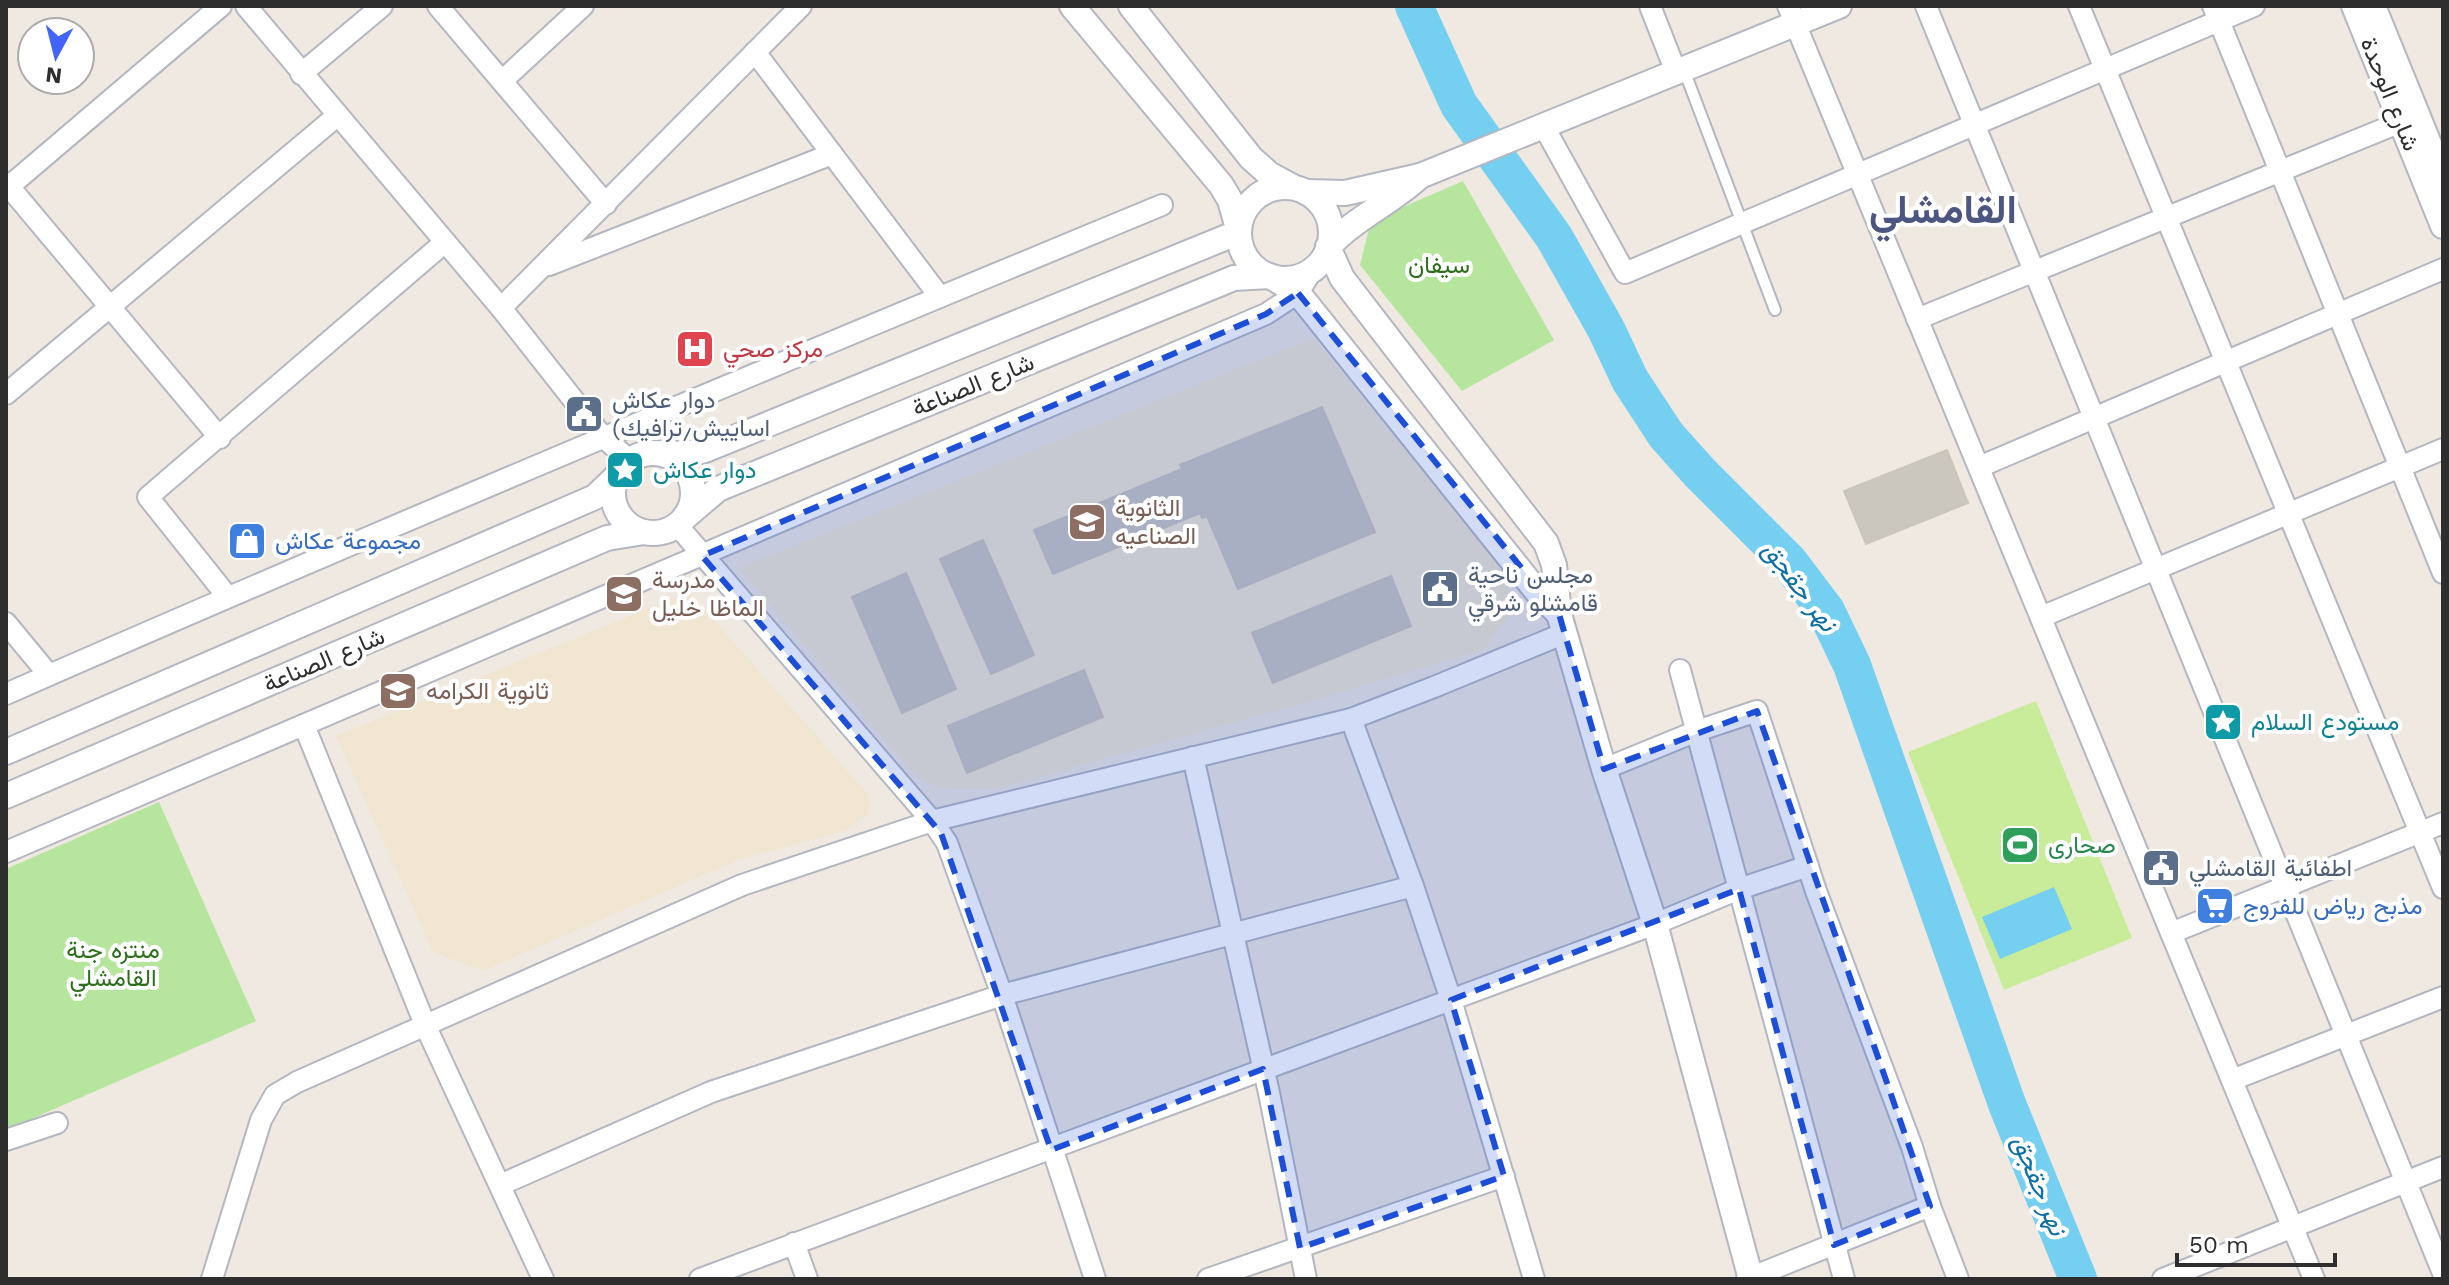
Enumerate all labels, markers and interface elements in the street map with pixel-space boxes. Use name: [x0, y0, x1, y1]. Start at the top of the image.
north arrow: [16, 16, 96, 96]
street label: شارع الوحدة: [2353, 33, 2425, 155]
text: N: [44, 62, 63, 89]
district label: القامشلي: [1869, 186, 2017, 242]
park label: سيفان: [1408, 251, 1470, 279]
hospital icon: مركز صحي: [674, 328, 716, 370]
place label: مركز صحي: [723, 335, 823, 368]
street label: شارع الصناعة: [908, 348, 1039, 424]
place label: دوار عكاش (اساييش٫ترافيك: [612, 386, 770, 443]
public building icon: دوار عكاش (اساييش٫ترافيك: [563, 393, 605, 435]
place icon: دوار عكاش: [604, 449, 646, 491]
place label: دوار عكاش: [653, 456, 757, 485]
place label: الثانوية الصناعيه: [1115, 494, 1196, 550]
school or university icon: الثانوية الصناعيه: [1066, 501, 1108, 543]
shop icon: مجموعة عكاش: [226, 520, 268, 562]
place label: مجموعة عكاش: [275, 527, 421, 556]
water label: نهر جقجق: [1756, 535, 1845, 639]
place label: مجلس ناحية قامشلو شرقي: [1468, 561, 1598, 622]
place label: مدرسة الماظا خليل: [652, 566, 764, 622]
public building icon: مجلس ناحية قامشلو شرقي: [1419, 568, 1461, 610]
school or university icon: مدرسة الماظا خليل: [603, 573, 645, 615]
street label: شارع الصناعة: [259, 622, 390, 700]
school or university icon: ثانوية الكرامه: [377, 670, 419, 712]
place label: ثانوية الكرامه: [426, 677, 549, 706]
place icon: مستودع السلام: [2202, 701, 2244, 743]
place label: مستودع السلام: [2251, 708, 2399, 738]
sports icon: صحارى: [1999, 824, 2041, 866]
place label: صحارى: [2048, 831, 2116, 860]
public building icon: اطفائية القامشلي: [2140, 847, 2182, 889]
place label: اطفائية القامشلي: [2189, 854, 2352, 887]
supermarket icon: مذبح رياض للفروج: [2194, 885, 2236, 927]
place label: مذبح رياض للفروج: [2243, 892, 2423, 923]
park label: منتزه جنة القامشلي: [66, 936, 160, 997]
water label: نهر جقجق: [2005, 1131, 2074, 1241]
scale bar: [2177, 1217, 2335, 1267]
text: 50 m: [2189, 1231, 2249, 1259]

